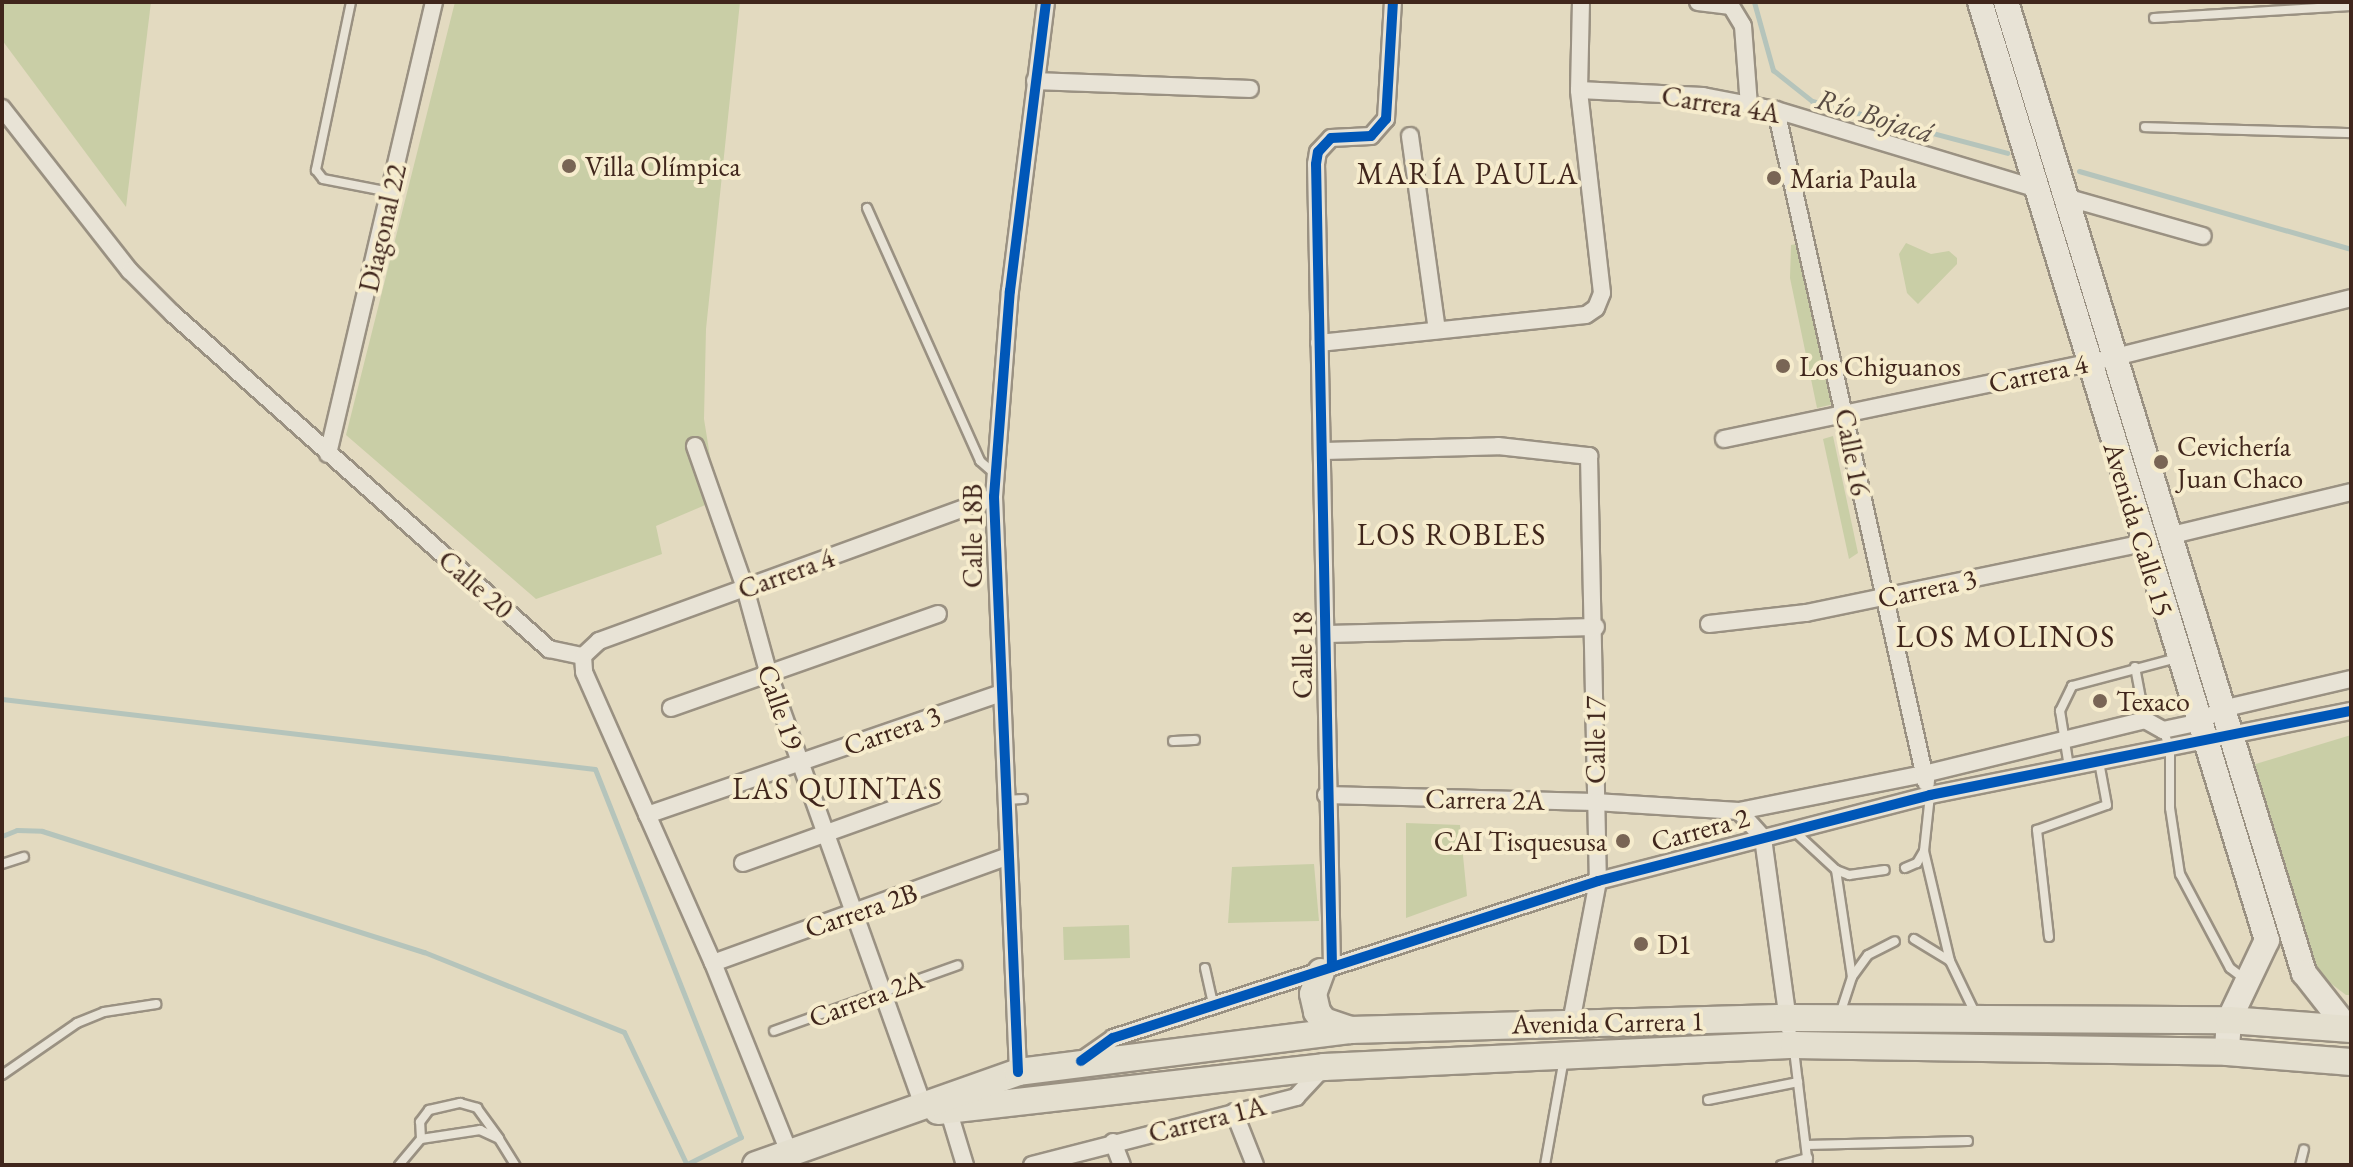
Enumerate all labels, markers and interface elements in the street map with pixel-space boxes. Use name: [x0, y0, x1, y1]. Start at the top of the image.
street label: Carrera 4A: [1659, 78, 1783, 130]
water label: Río Bojacá: [1812, 81, 1938, 151]
place label: Villa Olímpica: [585, 149, 741, 183]
district label: MARÍA PAULA: [1356, 156, 1580, 192]
marker: Villa Olímpica: [560, 157, 578, 175]
street label: Diagonal 22: [351, 161, 413, 295]
place label: Maria Paula: [1790, 161, 1917, 195]
marker: Maria Paula: [1765, 169, 1783, 187]
street label: Carrera 4: [1985, 346, 2091, 400]
place label: Los Chiguanos: [1799, 349, 1961, 383]
marker: Los Chiguanos: [1774, 357, 1792, 375]
street label: Calle 16: [1828, 406, 1878, 498]
place label: Cevichería Juan Chaco: [2177, 429, 2303, 495]
street label: Avenida Calle 15: [2097, 438, 2181, 620]
marker: Cevichería Juan Chaco: [2152, 453, 2170, 471]
street label: Calle 18B: [955, 484, 989, 588]
district label: LOS ROBLES: [1357, 517, 1547, 553]
street label: Carrera 4: [733, 540, 839, 606]
street label: Calle 20: [432, 542, 520, 626]
street label: Carrera 3: [1874, 561, 1980, 615]
street label: Calle 18: [1285, 611, 1319, 699]
district label: LOS MOLINOS: [1896, 619, 2116, 655]
street label: Calle 19: [751, 660, 811, 754]
place label: Texaco: [2116, 684, 2190, 718]
marker: Texaco: [2091, 692, 2109, 710]
street label: Calle 17: [1578, 696, 1612, 784]
street label: Carrera 3: [839, 698, 945, 762]
district label: LAS QUINTAS: [732, 771, 944, 807]
street label: Carrera 2A: [1425, 781, 1545, 817]
street label: Carrera 2: [1647, 800, 1753, 858]
place label: CAI Tisquesusa: [1434, 824, 1607, 858]
marker: CAI Tisquesusa: [1614, 832, 1632, 850]
street label: Carrera 2B: [800, 875, 922, 945]
place label: D1: [1657, 927, 1692, 961]
marker: D1: [1632, 935, 1650, 953]
street label: Carrera 2A: [804, 962, 928, 1034]
street label: Avenida Carrera 1: [1511, 1004, 1705, 1040]
street label: Carrera 1A: [1145, 1088, 1269, 1150]

